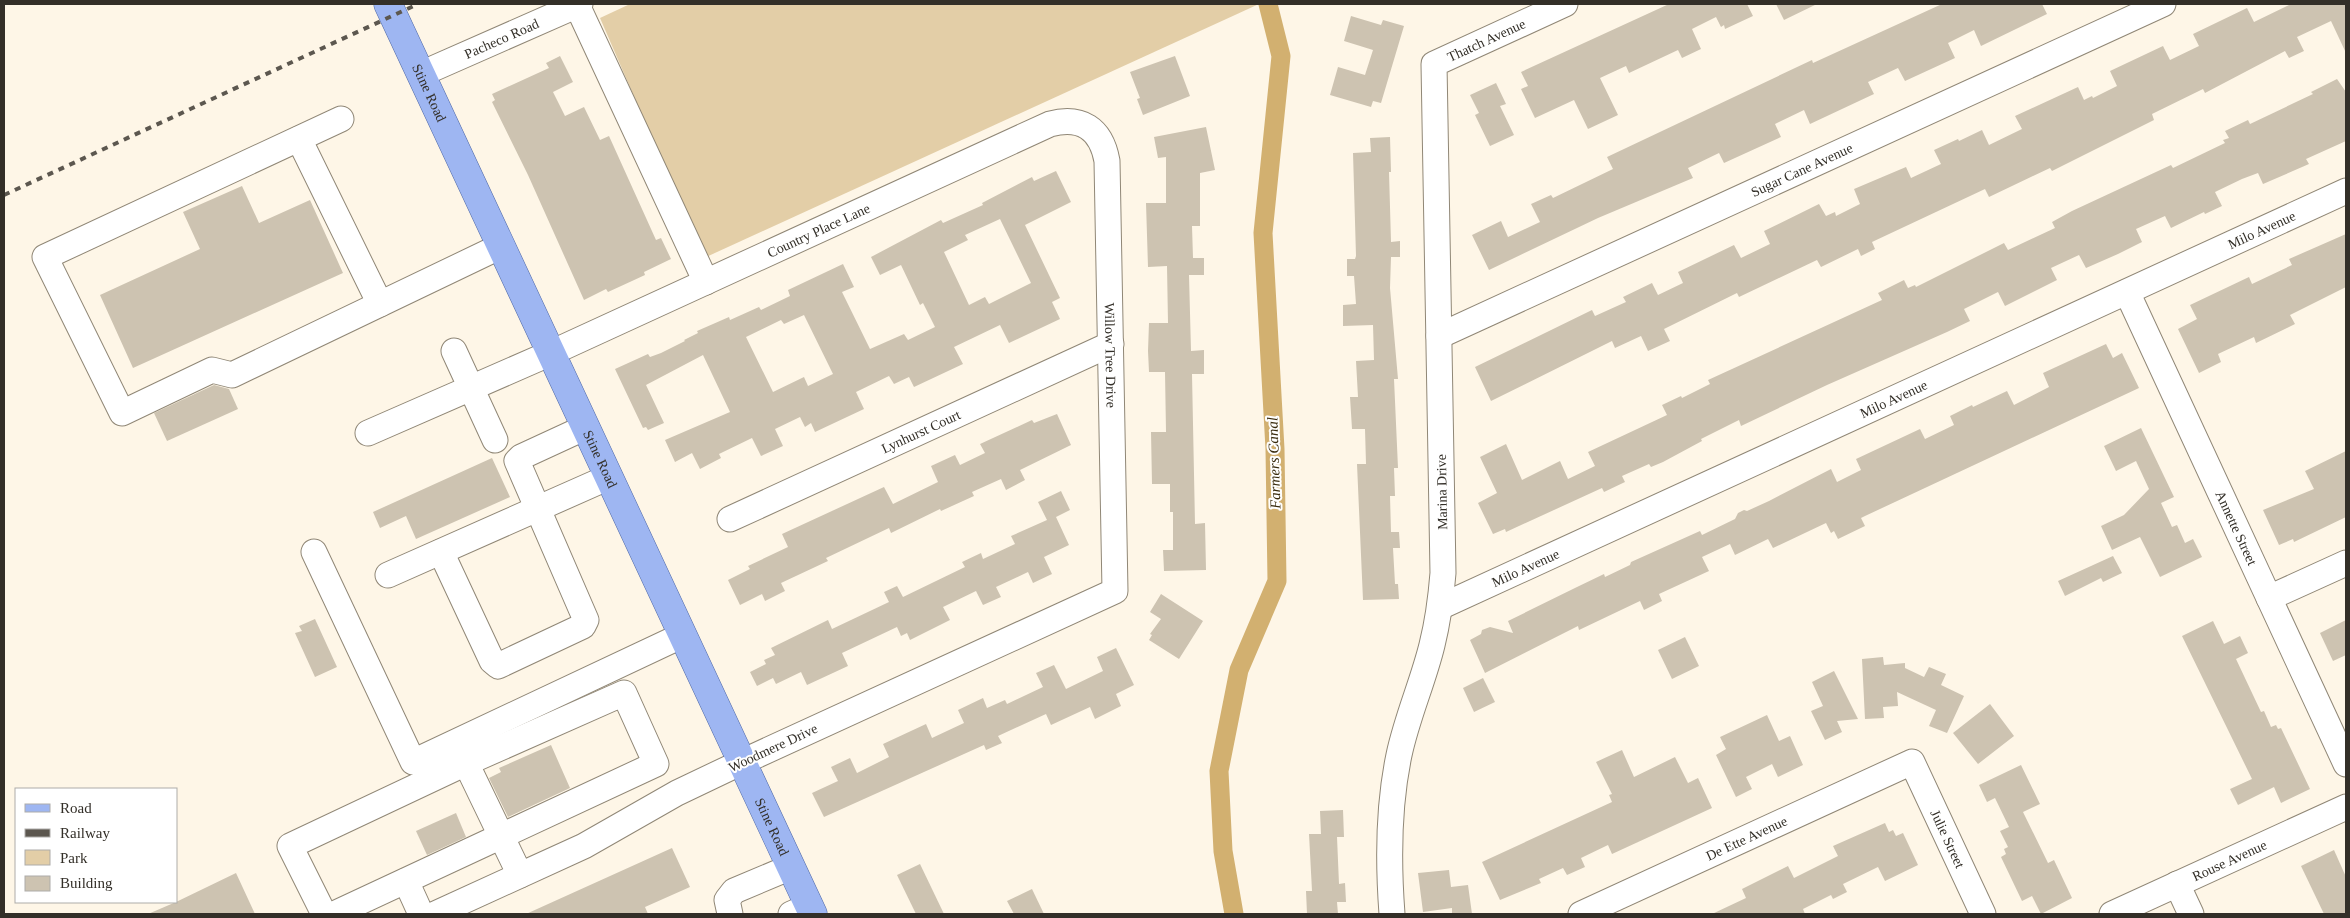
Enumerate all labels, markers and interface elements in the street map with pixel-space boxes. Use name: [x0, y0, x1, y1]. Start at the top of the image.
street label: Pacheco Road: [462, 16, 541, 61]
street label: Thatch Avenue: [1445, 16, 1528, 64]
street label: Stine Road: [410, 62, 449, 124]
street label: Sugar Cane Avenue: [1748, 140, 1855, 199]
street label: Country Place Lane: [765, 200, 872, 260]
street label: Milo Avenue: [2225, 208, 2298, 252]
street label: Willow Tree Drive: [1102, 302, 1119, 408]
street label: Milo Avenue: [1857, 377, 1930, 421]
street label: Lynhurst Court: [879, 407, 963, 456]
water label: Farmers Canal: [1264, 417, 1284, 510]
street label: Stine Road: [581, 428, 620, 490]
street label: Marina Drive: [1434, 454, 1450, 530]
street label: Annette Street: [2213, 488, 2260, 568]
street label: Milo Avenue: [1489, 546, 1561, 590]
street label: Woodmere Drive: [726, 721, 820, 775]
legend: [15, 788, 178, 903]
street label: Stine Road: [752, 796, 792, 858]
text: Road: [60, 800, 92, 816]
street label: Julie Street: [1928, 807, 1968, 870]
street label: De Ette Avenue: [1703, 813, 1789, 863]
text: Railway: [60, 825, 110, 841]
street label: Rouse Avenue: [2190, 837, 2269, 884]
text: Park: [60, 850, 88, 866]
text: Building: [60, 875, 113, 891]

